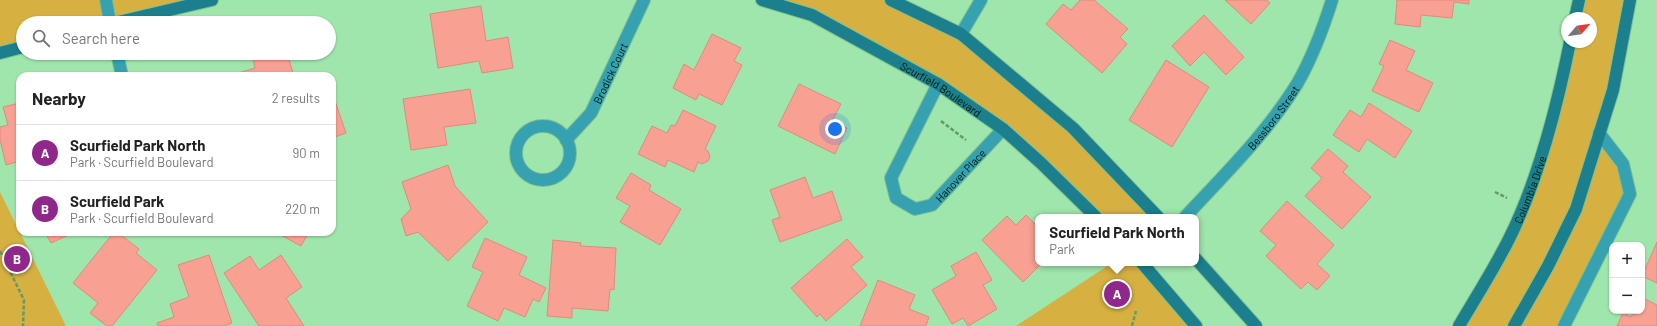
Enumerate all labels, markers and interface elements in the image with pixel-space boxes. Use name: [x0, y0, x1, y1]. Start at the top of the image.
north arrow: [1561, 12, 1597, 48]
search box: [16, 16, 336, 60]
icon: search: [30, 27, 52, 49]
text: Search here: [62, 29, 140, 47]
street label: Brodick Court: [590, 40, 630, 106]
street label: Scurfield Boulevard: [899, 58, 984, 119]
street label: Bessboro Street: [1244, 83, 1301, 152]
text: Nearby: [32, 88, 86, 108]
text: 2 results: [272, 90, 320, 106]
your location: [825, 119, 845, 139]
text: Scurfield Park North: [70, 136, 205, 154]
text: A: [41, 145, 49, 161]
text: 90 m: [293, 145, 320, 161]
street label: Hanover Place: [932, 146, 988, 204]
text: Park · Scurfield Boulevard: [70, 154, 214, 170]
street label: Columbia Drive: [1511, 154, 1548, 225]
text: Scurfield Park: [70, 192, 164, 210]
text: B: [41, 201, 49, 217]
text: 220 m: [285, 201, 320, 217]
text: Park · Scurfield Boulevard: [70, 210, 214, 226]
popup: [1035, 214, 1199, 266]
text: Scurfield Park North: [1049, 223, 1185, 241]
text: Park: [1049, 241, 1075, 257]
map controls: [1609, 242, 1645, 314]
button: +: [1609, 242, 1645, 278]
pin: B: [4, 244, 30, 274]
button: −: [1609, 278, 1645, 314]
pin: A: [1104, 279, 1130, 309]

